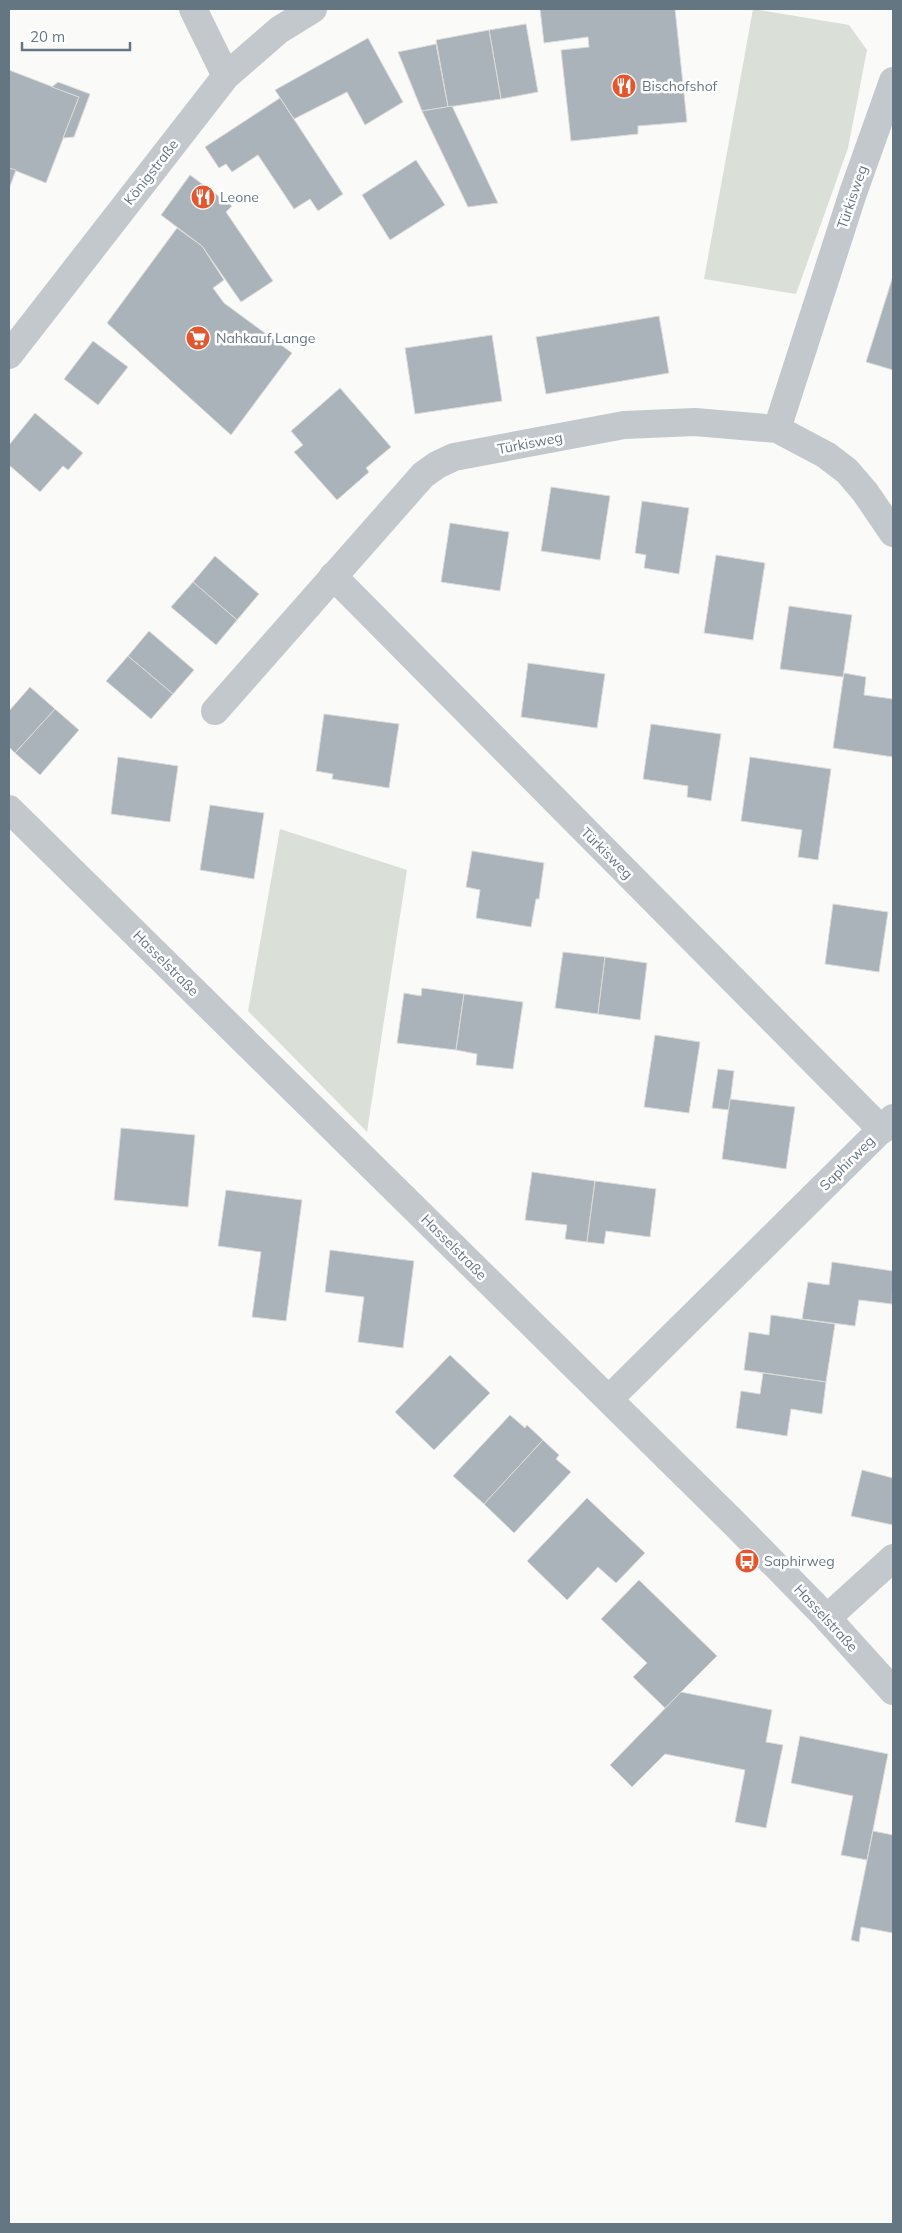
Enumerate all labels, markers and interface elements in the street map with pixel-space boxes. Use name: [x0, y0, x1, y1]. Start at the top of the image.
scale bar: [22, 20, 130, 52]
text: 20 m: [30, 27, 65, 46]
restaurant icon: Bischofshof: [611, 73, 637, 99]
place label: Bischofshof: [642, 77, 718, 95]
street label: Königstraße: [120, 136, 182, 208]
street label: Türkisweg: [833, 163, 871, 231]
restaurant icon: Leone: [190, 184, 216, 210]
place label: Leone: [220, 188, 259, 206]
supermarket icon: Nahkauf Lange: [185, 325, 211, 351]
place label: Nahkauf Lange: [216, 329, 315, 347]
street label: Türkisweg: [496, 428, 564, 458]
street label: Türkisweg: [577, 823, 637, 883]
street label: Hasselstraße: [129, 926, 203, 1000]
street label: Saphirweg: [816, 1132, 878, 1194]
street label: Hasselstraße: [417, 1210, 491, 1284]
bus stop icon: Saphirweg: [734, 1548, 760, 1574]
place label: Saphirweg: [764, 1552, 835, 1570]
street label: Hasselstraße: [790, 1581, 862, 1655]

